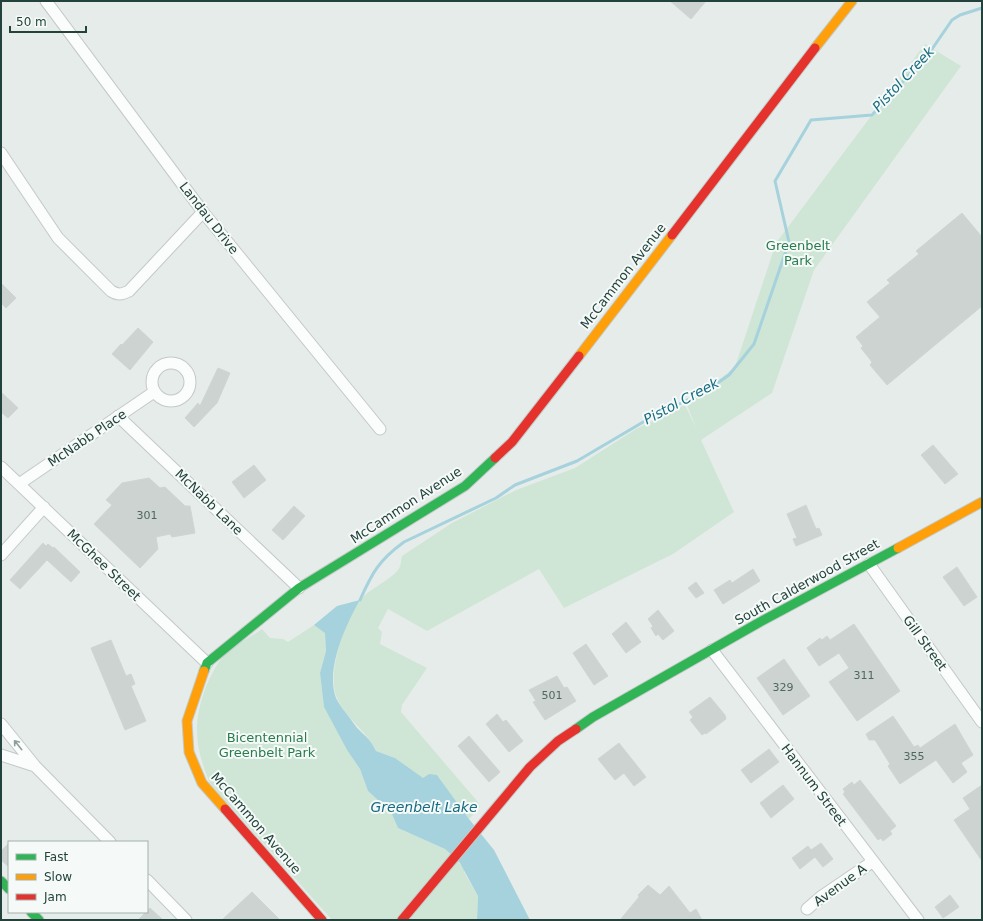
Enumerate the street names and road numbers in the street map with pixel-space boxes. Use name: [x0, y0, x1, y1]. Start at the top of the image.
street label: Landau Drive: [176, 179, 242, 257]
street label: McCammon Avenue: [577, 220, 669, 332]
street label: McNabb Place: [45, 406, 129, 470]
street label: McCammon Avenue: [348, 463, 464, 547]
street label: McNabb Lane: [172, 466, 246, 538]
street label: McGhee Street: [64, 526, 144, 604]
street label: South Calderwood Street: [732, 536, 882, 628]
street label: Gill Street: [900, 612, 950, 674]
street label: Hannum Street: [778, 741, 850, 829]
street label: McCammon Avenue: [208, 769, 304, 877]
street label: Avenue A: [811, 861, 869, 909]

